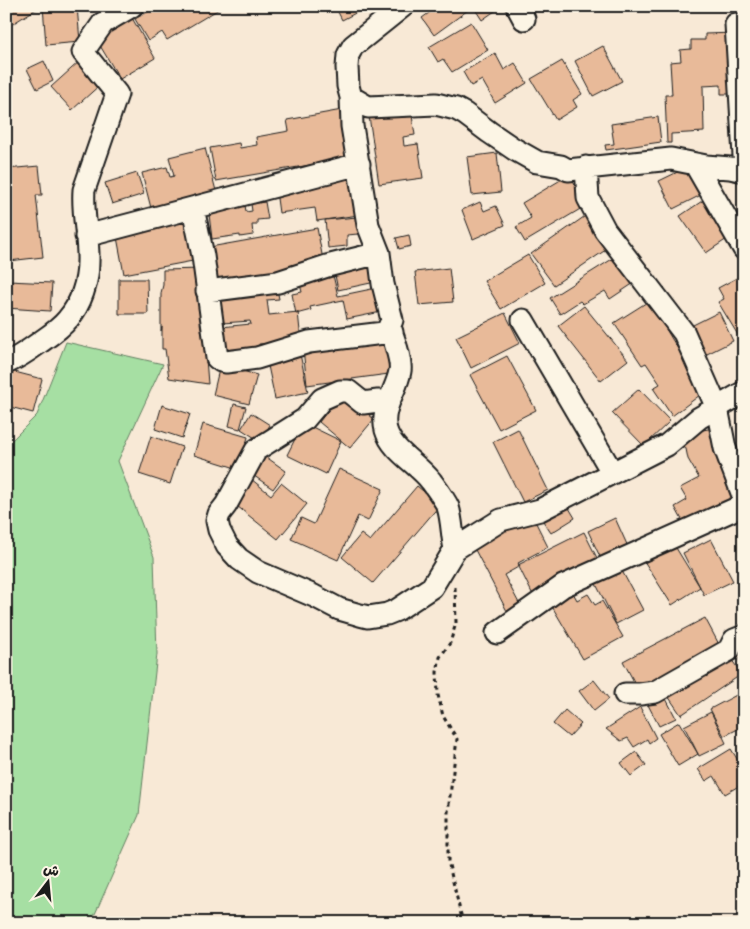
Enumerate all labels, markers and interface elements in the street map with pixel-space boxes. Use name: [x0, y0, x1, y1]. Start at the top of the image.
north arrow: [22, 856, 72, 906]
text: ش: [42, 860, 61, 880]

